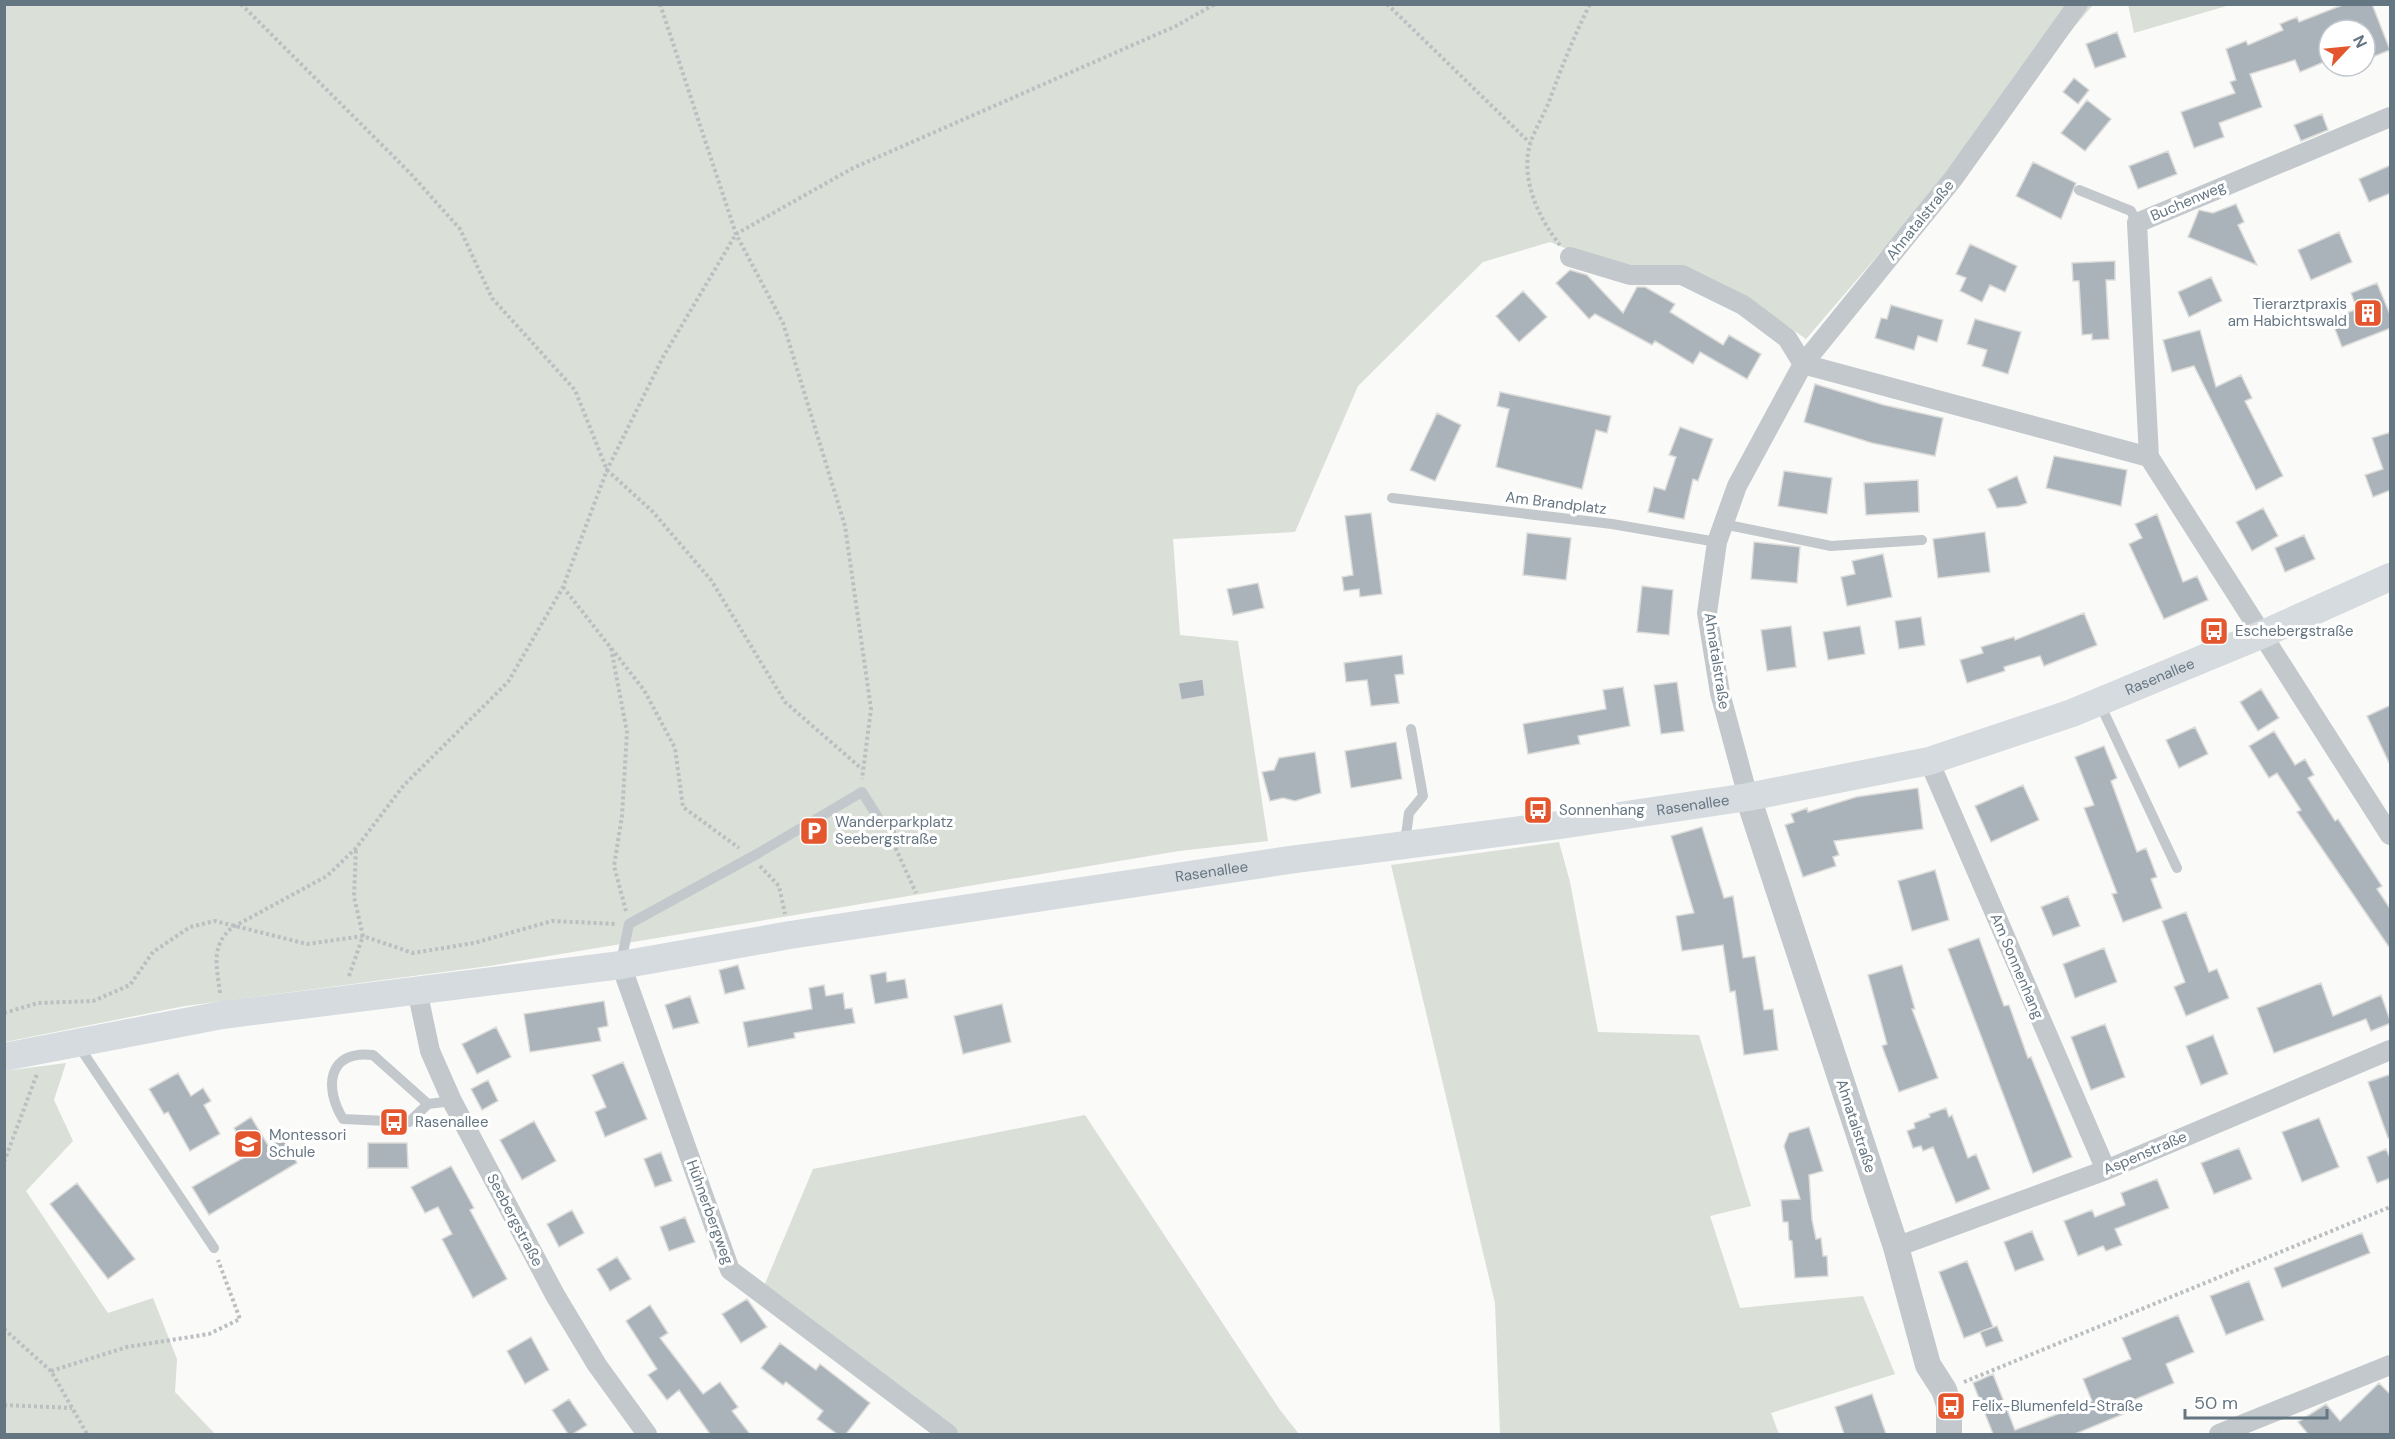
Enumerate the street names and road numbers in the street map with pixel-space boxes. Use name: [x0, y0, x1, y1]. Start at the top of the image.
street label: Ahnatalstraße: [1882, 176, 1958, 264]
street label: Buchenweg: [2147, 176, 2229, 226]
street label: Am Brandplatz: [1504, 487, 1608, 519]
street label: Ahnatalstraße: [1699, 611, 1735, 711]
street label: Rasenallee: [2122, 653, 2197, 700]
street label: Rasenallee: [1655, 790, 1731, 820]
street label: Rasenallee: [1174, 856, 1249, 887]
street label: Am Sonnenhang: [1986, 910, 2048, 1022]
street label: Ahnatalstraße: [1831, 1077, 1881, 1175]
street label: Aspenstraße: [2100, 1126, 2190, 1180]
street label: Hühnerbergweg: [682, 1157, 738, 1267]
street label: Seebergstraße: [482, 1170, 548, 1270]

